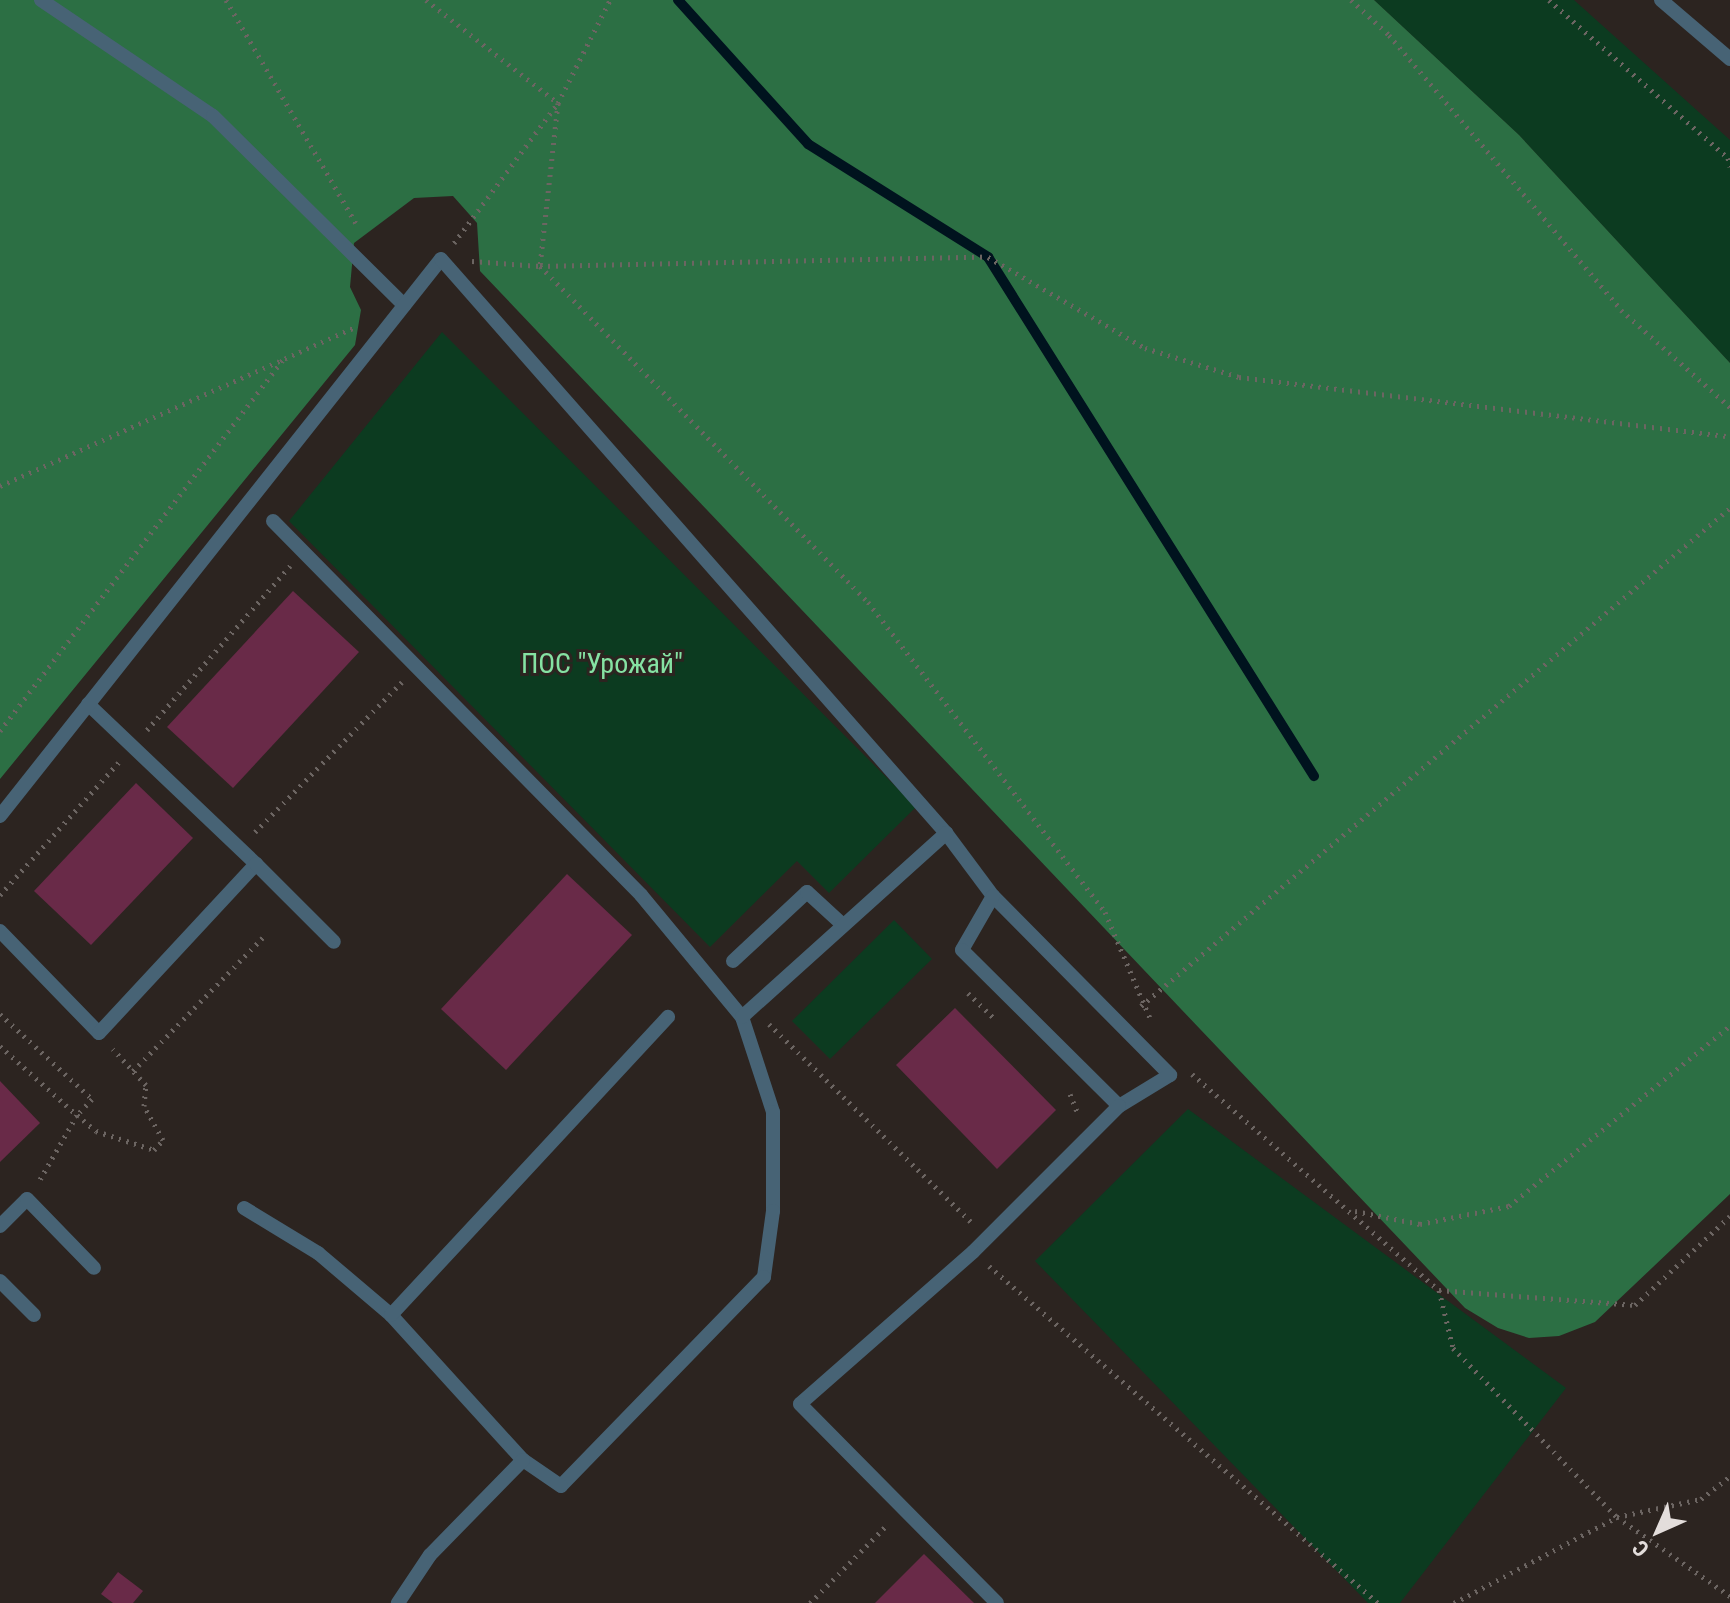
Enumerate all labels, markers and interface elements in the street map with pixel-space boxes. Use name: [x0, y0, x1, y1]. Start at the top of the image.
park label: ПОС "Урожай": [521, 647, 683, 681]
north arrow: [1618, 1491, 1698, 1571]
text: С: [1627, 1535, 1654, 1562]

